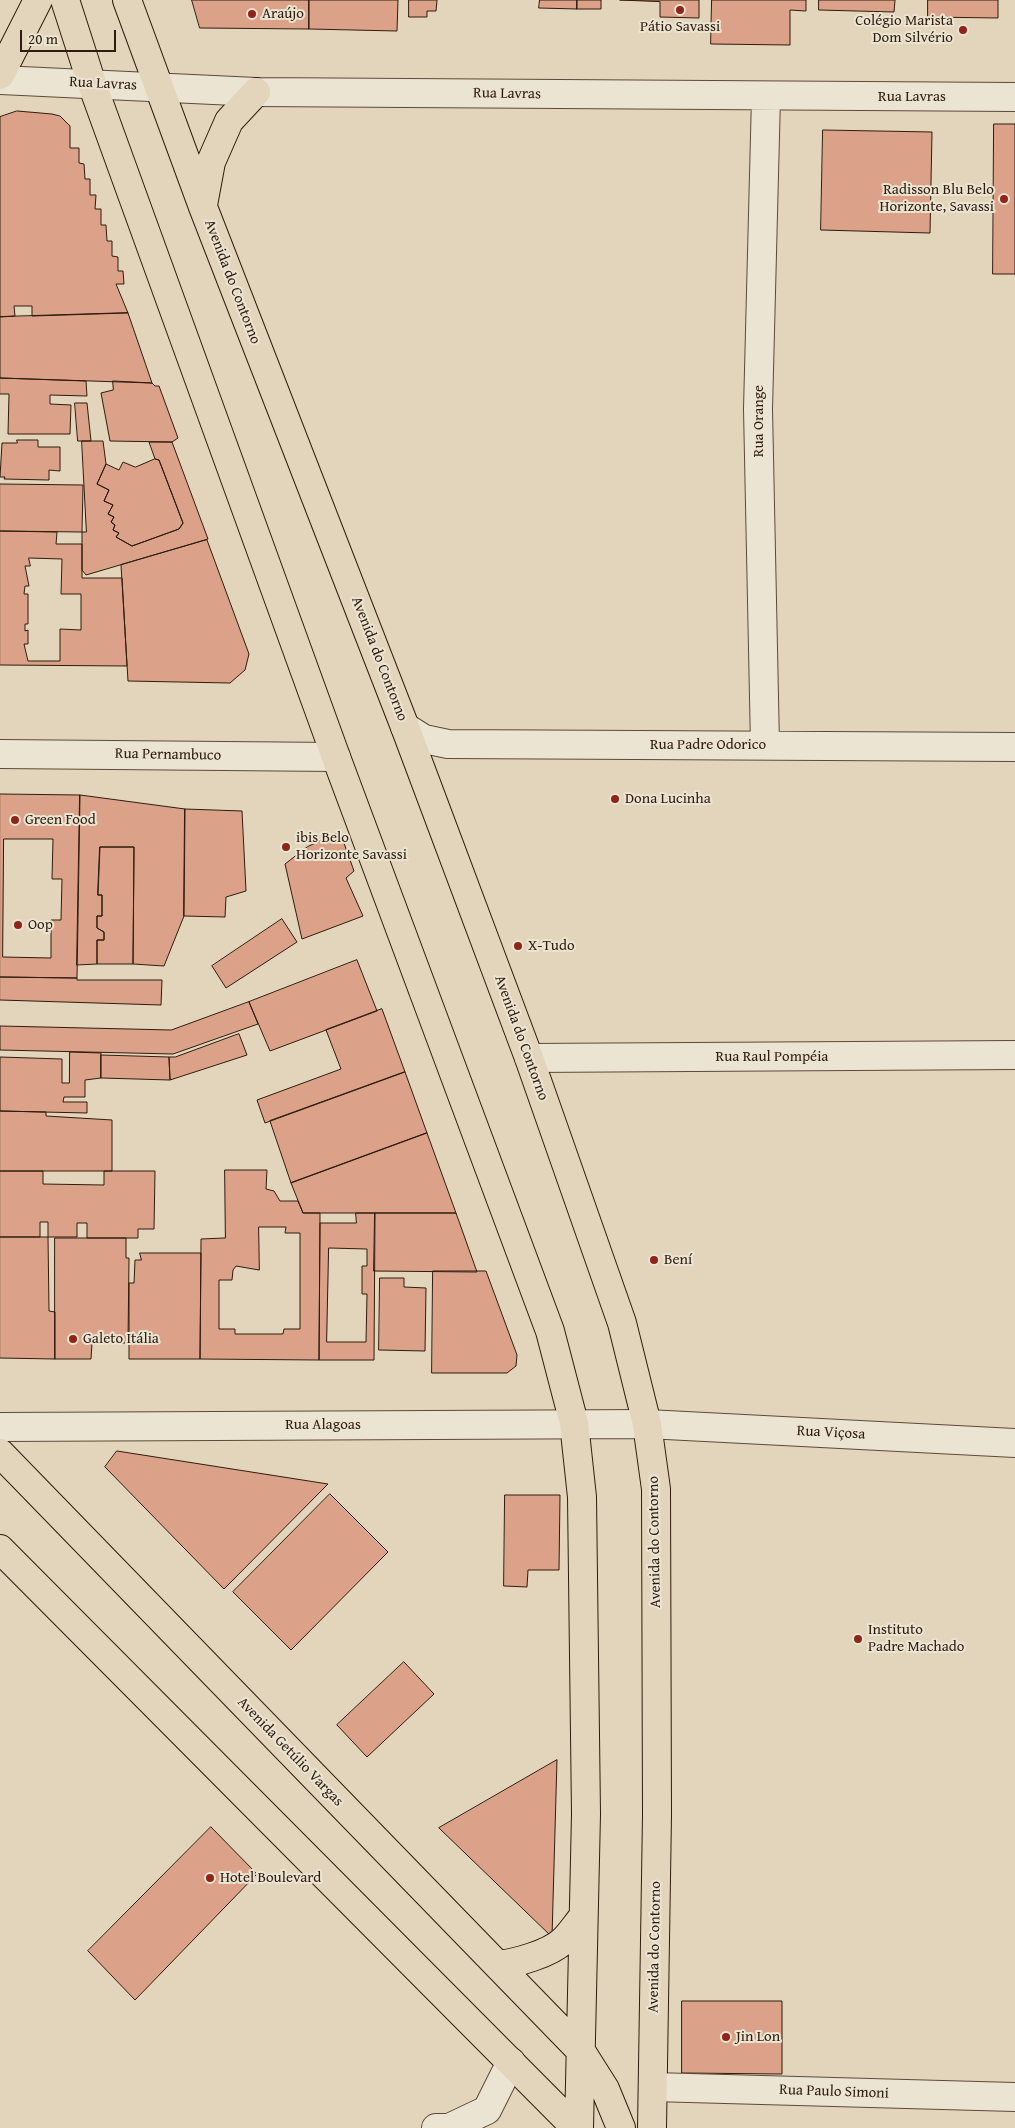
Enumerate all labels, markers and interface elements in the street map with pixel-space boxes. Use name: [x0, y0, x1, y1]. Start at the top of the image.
marker: Pátio Savassi: [674, 4, 686, 16]
place label: Araújo: [262, 5, 304, 23]
marker: Araújo: [246, 8, 258, 20]
place label: Colégio Marista Dom Silvério: [855, 12, 953, 47]
place label: Pátio Savassi: [640, 18, 720, 36]
scale bar: [22, 20, 119, 52]
marker: Colégio Marista Dom Silvério: [957, 24, 969, 36]
text: 20 m: [28, 28, 58, 49]
street label: Rua Lavras: [69, 73, 137, 95]
street label: Rua Lavras: [473, 84, 541, 104]
street label: Rua Lavras: [878, 88, 946, 106]
place label: Radisson Blu Belo Horizonte, Savassi: [880, 181, 994, 216]
marker: Radisson Blu Belo Horizonte, Savassi: [998, 193, 1010, 205]
street label: Avenida do Contorno: [200, 217, 264, 347]
street label: Rua Orange: [750, 385, 768, 457]
street label: Avenida do Contorno: [347, 594, 411, 724]
street label: Rua Padre Odorico: [650, 736, 766, 754]
street label: Rua Pernambuco: [115, 745, 221, 765]
place label: Dona Lucinha: [625, 790, 711, 808]
marker: Dona Lucinha: [609, 793, 621, 805]
place label: Green Food: [25, 811, 96, 829]
marker: Green Food: [9, 814, 21, 826]
place label: ibis Belo Horizonte Savassi: [296, 829, 407, 864]
marker: ibis Belo Horizonte Savassi: [280, 841, 292, 853]
place label: Oop: [28, 916, 53, 934]
marker: Oop: [12, 919, 24, 931]
place label: X-Tudo: [528, 937, 575, 955]
marker: X-Tudo: [512, 940, 524, 952]
street label: Avenida do Contorno: [490, 973, 552, 1103]
street label: Rua Raul Pompéia: [716, 1048, 828, 1066]
place label: Bení: [664, 1251, 692, 1269]
marker: Bení: [648, 1254, 660, 1266]
place label: Galeto Itália: [83, 1330, 159, 1348]
marker: Galeto Itália: [67, 1333, 79, 1345]
street label: Rua Alagoas: [285, 1416, 361, 1434]
street label: Rua Viçosa: [796, 1422, 866, 1444]
street label: Avenida do Contorno: [645, 1476, 665, 1608]
place label: Instituto Padre Machado: [868, 1621, 964, 1656]
marker: Instituto Padre Machado: [852, 1633, 864, 1645]
street label: Avenida Getúlio Vargas: [233, 1694, 347, 1810]
place label: Hotel Boulevard: [220, 1869, 321, 1887]
marker: Hotel Boulevard: [204, 1872, 216, 1884]
street label: Avenida do Contorno: [645, 1881, 665, 2013]
place label: Jin Lon: [736, 2028, 780, 2046]
marker: Jin Lon: [720, 2031, 732, 2043]
street label: Rua Paulo Simoni: [779, 2081, 889, 2103]

